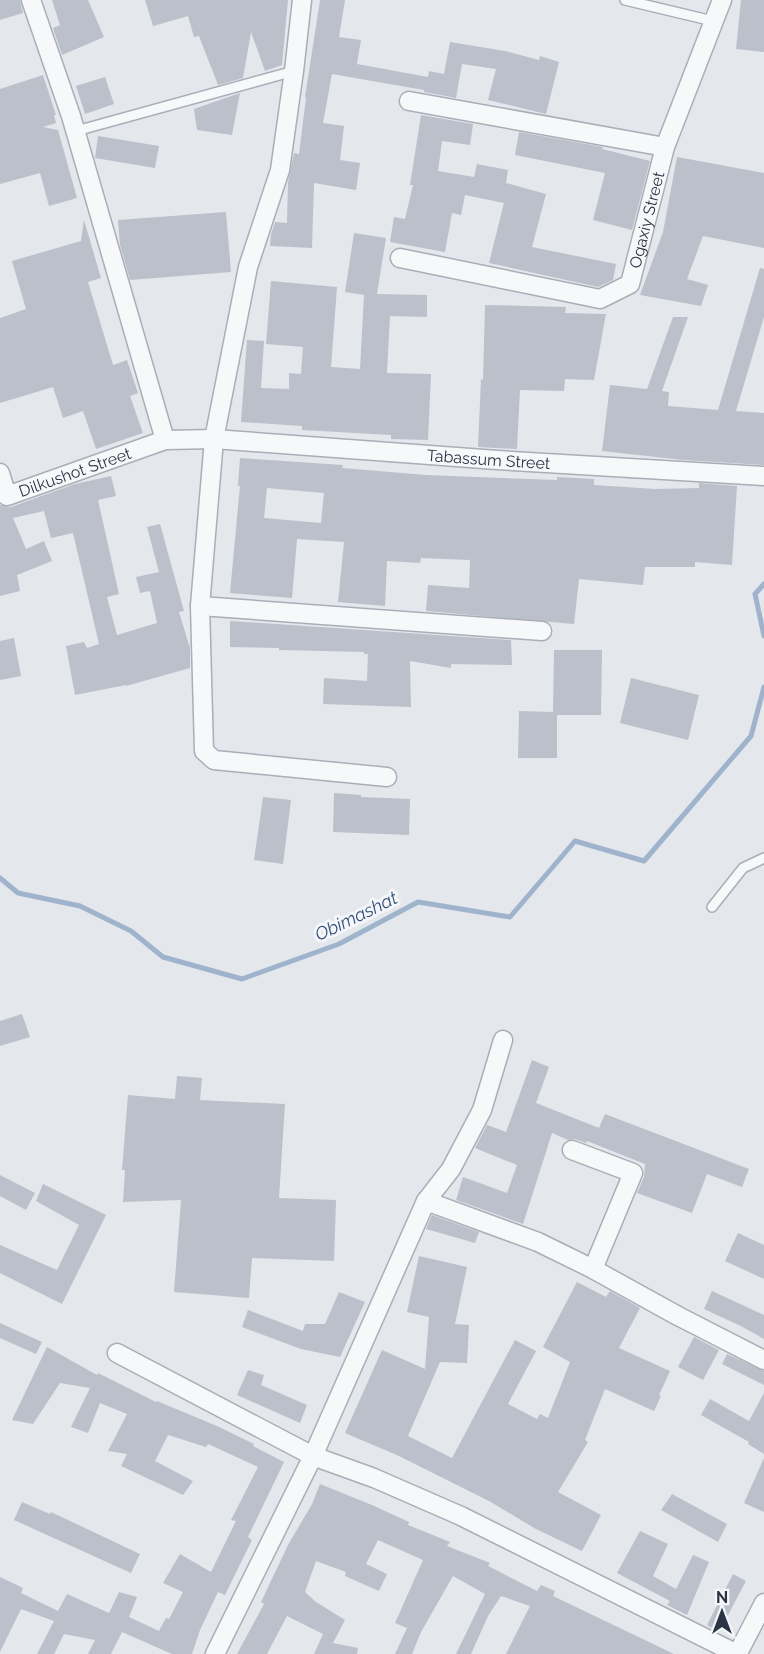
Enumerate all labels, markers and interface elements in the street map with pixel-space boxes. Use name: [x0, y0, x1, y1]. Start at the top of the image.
street label: Ogaxiy Street: [625, 169, 668, 270]
street label: Dilkushot Street: [16, 443, 134, 501]
street label: Tabassum Street: [426, 445, 551, 473]
water label: Obimashat: [311, 887, 401, 945]
north arrow: [692, 1582, 752, 1642]
text: N: [716, 1588, 728, 1607]

